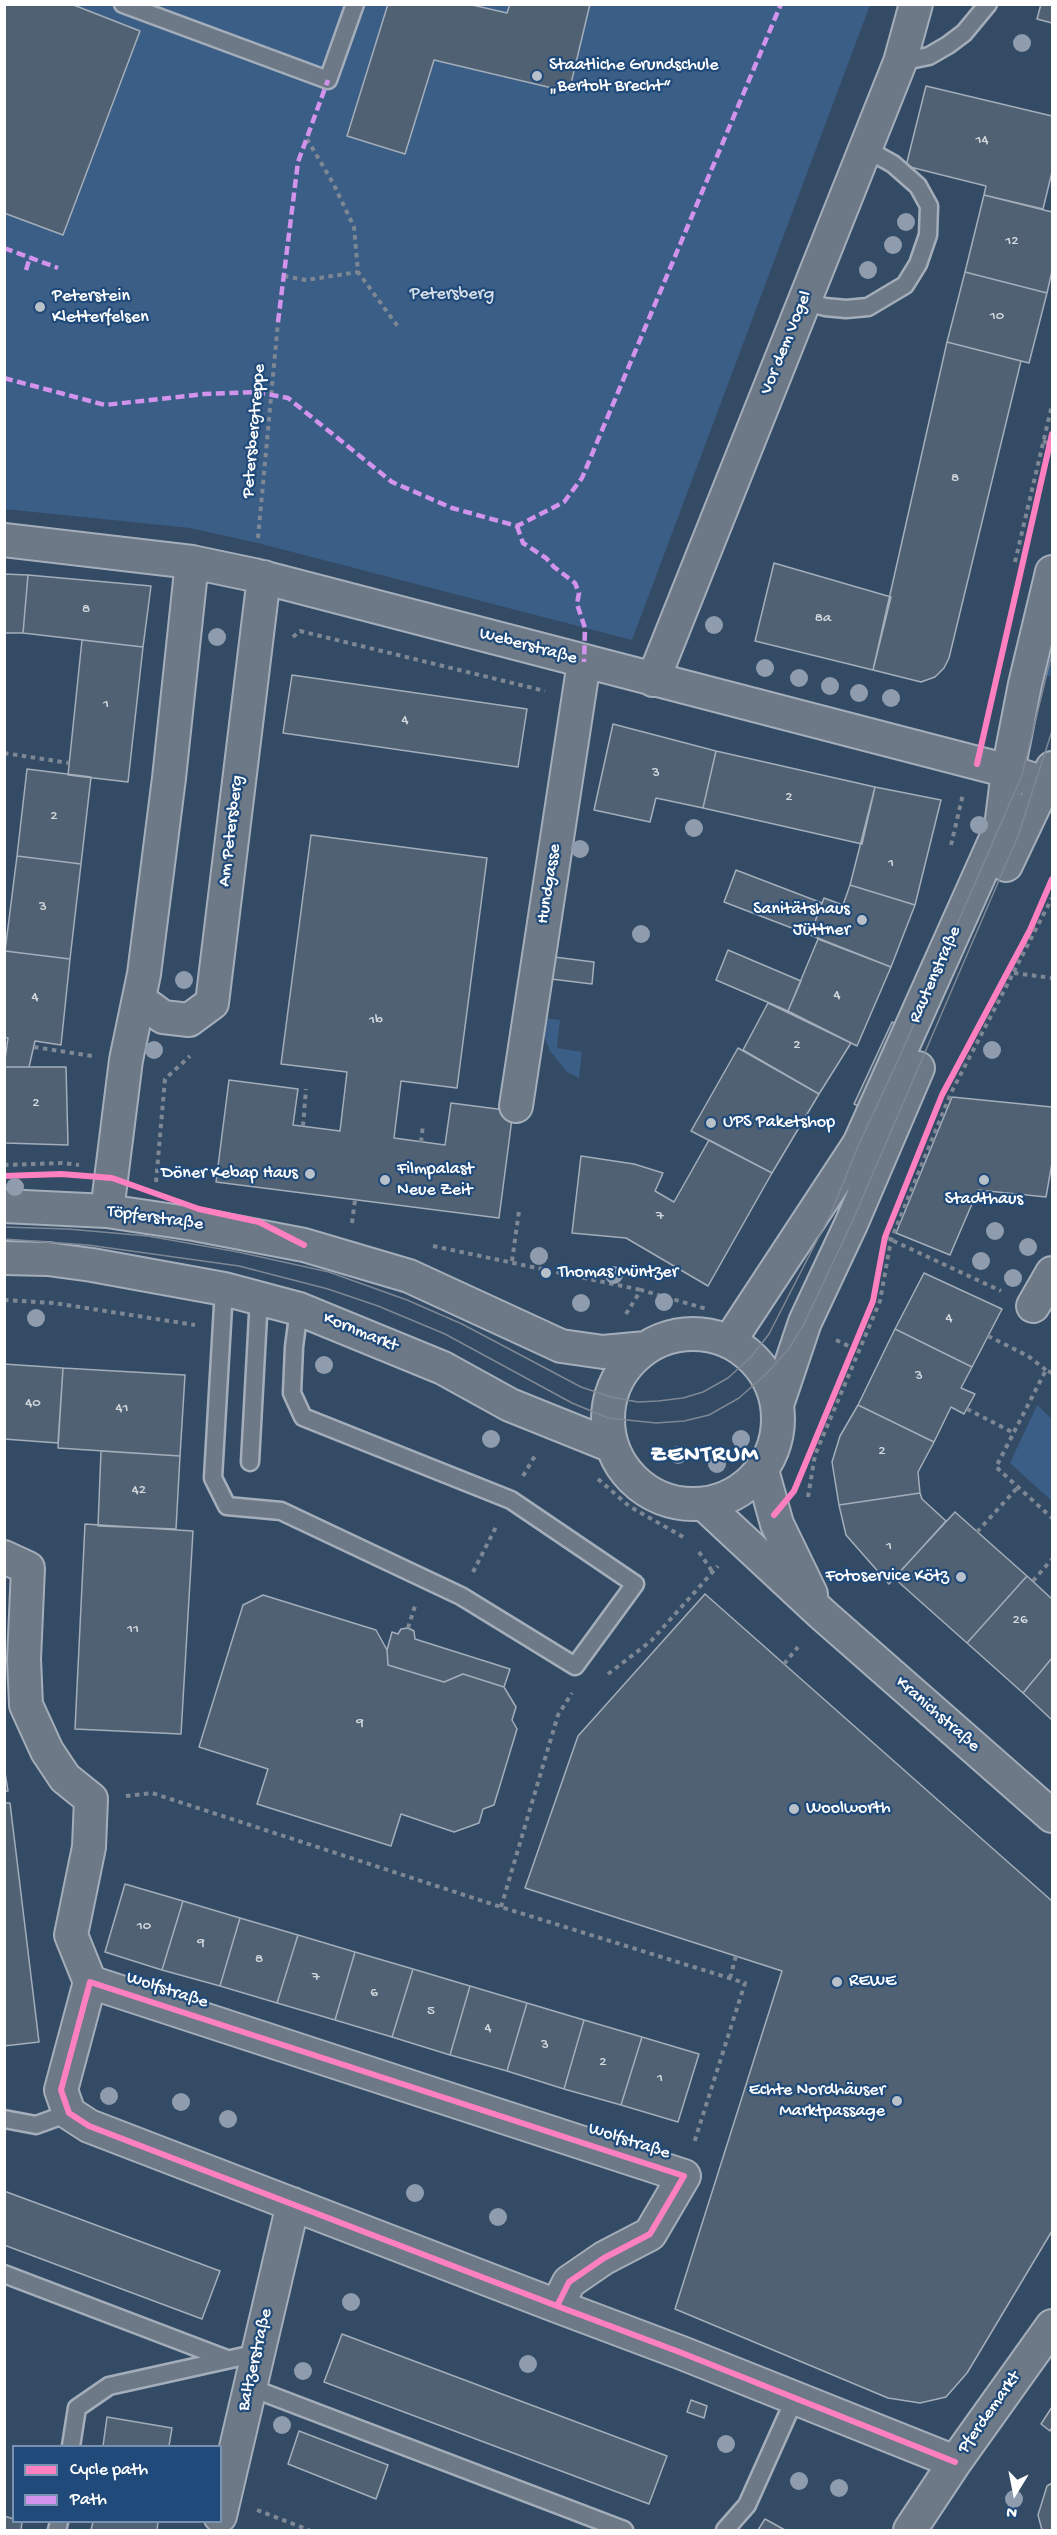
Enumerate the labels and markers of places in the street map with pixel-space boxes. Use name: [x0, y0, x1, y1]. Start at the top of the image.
place label: Staatliche Grundschule „Bertolt Brecht“: [549, 55, 719, 98]
marker: Staatliche Grundschule „Bertolt Brecht“: [530, 69, 544, 83]
place label: Peterstein Kletterfelsen: [52, 286, 149, 328]
marker: Peterstein Kletterfelsen: [33, 300, 47, 314]
place label: Sanitätshaus Jüttner: [753, 899, 850, 942]
marker: Sanitätshaus Jüttner: [855, 913, 869, 927]
place label: UPS Paketshop: [723, 1112, 835, 1134]
marker: UPS Paketshop: [704, 1116, 718, 1130]
place label: Filmpalast Neue Zeit: [397, 1159, 474, 1202]
place label: Döner Kebap Haus: [161, 1163, 298, 1185]
marker: Döner Kebap Haus: [303, 1167, 317, 1181]
marker: Filmpalast Neue Zeit: [378, 1173, 392, 1187]
marker: Stadthaus: [977, 1173, 991, 1187]
place label: Stadthaus: [945, 1189, 1023, 1211]
place label: Thomas Müntzer: [558, 1262, 678, 1284]
marker: Thomas Müntzer: [539, 1266, 553, 1280]
place label: Fotoservice Kötz: [825, 1566, 949, 1588]
marker: Fotoservice Kötz: [954, 1570, 968, 1584]
place label: Woolworth: [806, 1798, 891, 1820]
marker: Woolworth: [787, 1802, 801, 1816]
place label: REWE: [849, 1971, 896, 1993]
marker: REWE: [830, 1975, 844, 1989]
place label: Echte Nordhäuser Marktpassage: [749, 2080, 885, 2122]
marker: Echte Nordhäuser Marktpassage: [890, 2094, 904, 2108]

